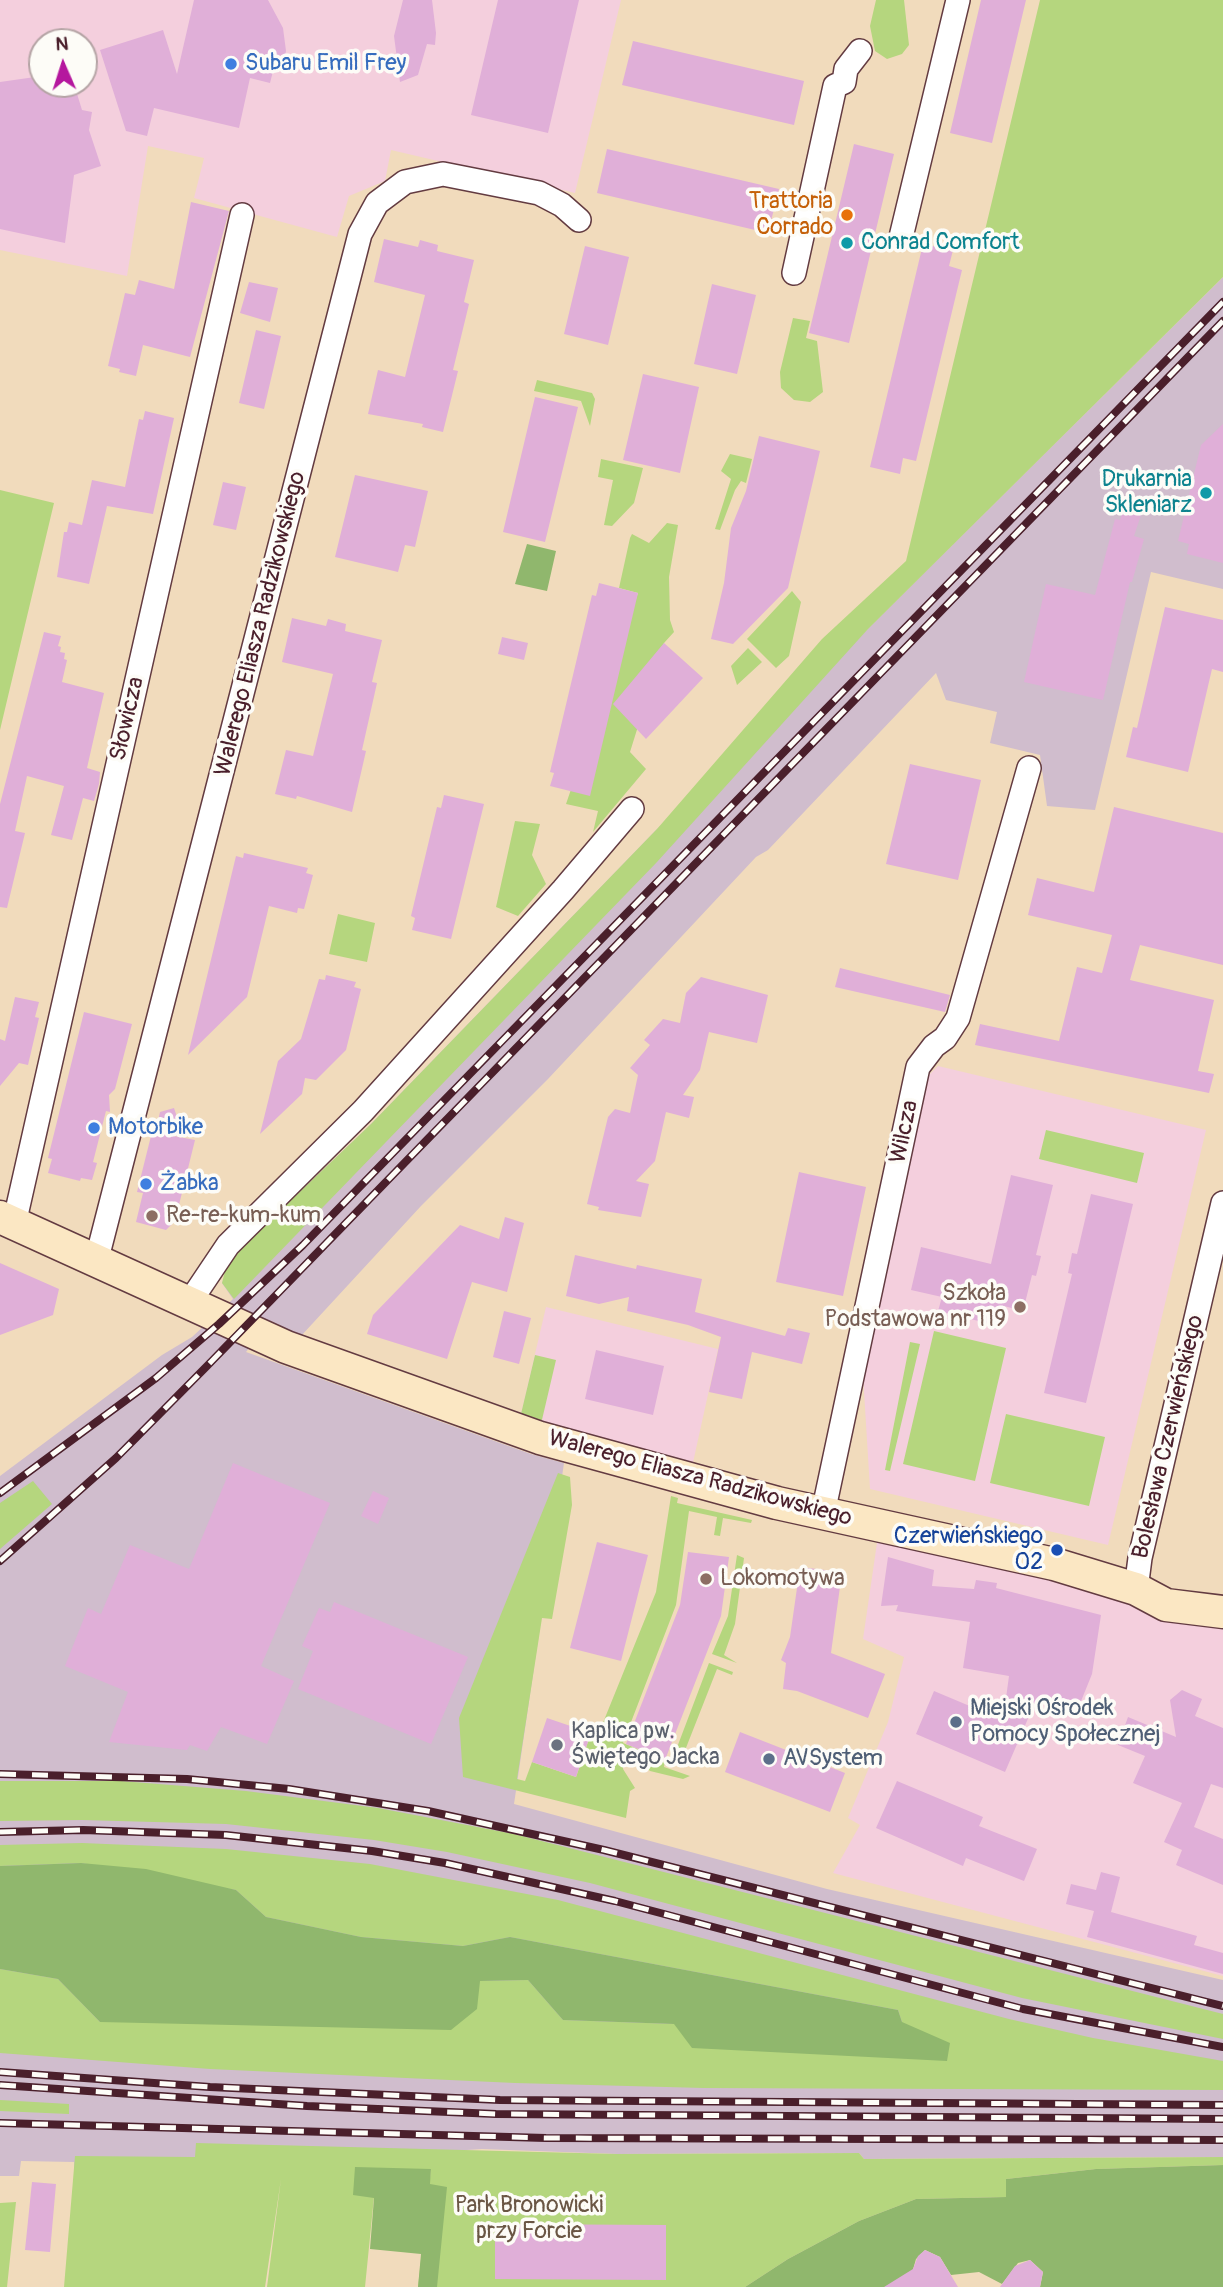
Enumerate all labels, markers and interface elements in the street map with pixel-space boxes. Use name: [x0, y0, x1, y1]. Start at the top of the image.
north arrow: [28, 28, 98, 98]
text: N: [55, 32, 69, 56]
place label: Subaru Emil Frey: [245, 50, 406, 78]
marker: Subaru Emil Frey: [223, 56, 239, 72]
place label: Trattoria Corrado: [749, 188, 833, 242]
marker: Trattoria Corrado: [839, 207, 855, 223]
place label: Conrad Comfort: [861, 229, 1020, 257]
marker: Conrad Comfort: [839, 235, 855, 251]
place label: Drukarnia Skleniarz: [1101, 466, 1192, 520]
street label: Walerego Eliasza Radzikowskiego: [210, 469, 312, 779]
marker: Drukarnia Skleniarz: [1198, 485, 1214, 501]
street label: Słowicza: [105, 674, 151, 764]
street label: Wilcza: [885, 1098, 925, 1166]
place label: Motorbike: [108, 1114, 203, 1142]
marker: Motorbike: [86, 1120, 102, 1136]
place label: Żabka: [160, 1170, 219, 1198]
marker: Żabka: [138, 1176, 154, 1192]
place label: Re-re-kum-kum: [166, 1202, 321, 1230]
marker: Re-re-kum-kum: [144, 1208, 160, 1224]
place label: Szkoła Podstawowa nr 119: [825, 1280, 1006, 1334]
marker: Szkoła Podstawowa nr 119: [1012, 1299, 1028, 1315]
street label: Bolesława Czerwieńskiego: [1128, 1312, 1210, 1562]
street label: Walerego Eliasza Radzikowskiego: [545, 1425, 855, 1533]
place label: Czerwieńskiego 02: [894, 1523, 1043, 1577]
marker: Czerwieńskiego 02: [1049, 1542, 1065, 1558]
place label: Lokomotywa: [720, 1565, 845, 1593]
marker: Lokomotywa: [698, 1571, 714, 1587]
place label: Miejski Ośrodek Pomocy Społecznej: [970, 1695, 1161, 1749]
marker: Miejski Ośrodek Pomocy Społecznej: [948, 1714, 964, 1730]
place label: Kaplica pw. Świętego Jacka: [571, 1718, 720, 1772]
marker: Kaplica pw. Świętego Jacka: [549, 1737, 565, 1753]
place label: AVSystem: [783, 1745, 883, 1773]
marker: AVSystem: [761, 1751, 777, 1767]
park label: Park Bronowicki przy Forcie: [455, 2192, 603, 2246]

